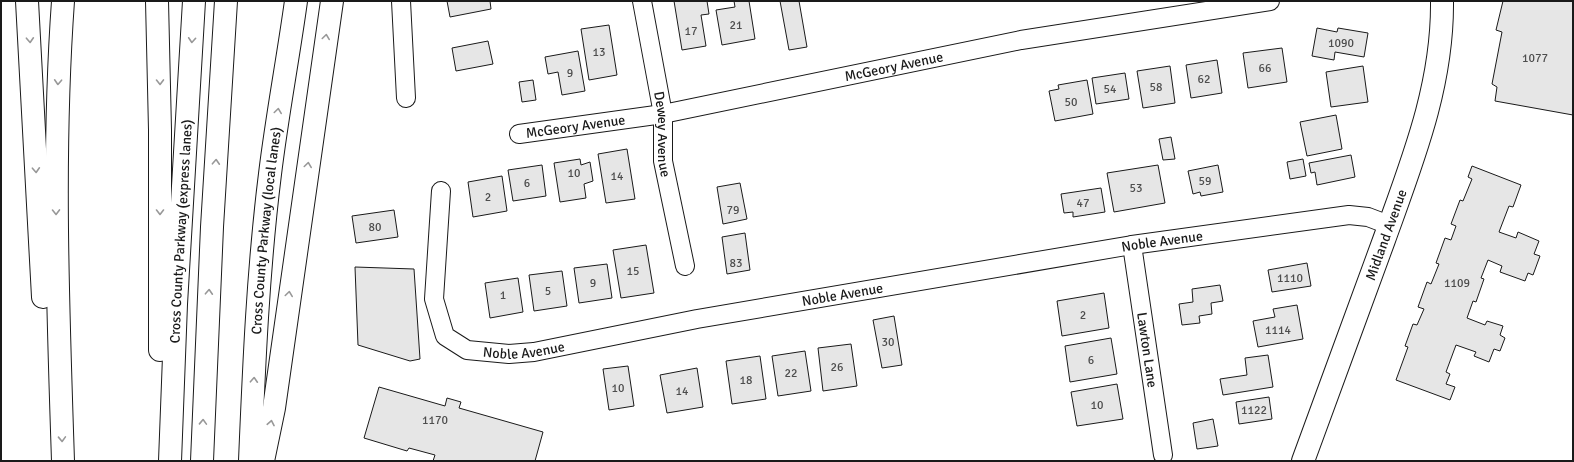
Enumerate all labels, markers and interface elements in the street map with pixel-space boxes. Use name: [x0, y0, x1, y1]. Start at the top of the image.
house number: 21: [730, 18, 742, 33]
house number: 17: [685, 24, 697, 39]
one-way arrow: [321, 34, 330, 40]
house number: 1090: [1328, 36, 1354, 51]
one-way arrow: [25, 37, 34, 43]
one-way arrow: [187, 37, 196, 43]
house number: 13: [593, 45, 605, 60]
street label: McGeory Avenue: [843, 48, 945, 85]
house number: 1077: [1522, 51, 1548, 66]
house number: 66: [1259, 61, 1271, 76]
house number: 9: [567, 66, 573, 81]
house number: 62: [1198, 72, 1210, 87]
one-way arrow: [54, 79, 62, 85]
one-way arrow: [156, 79, 164, 85]
house number: 58: [1150, 80, 1162, 95]
house number: 54: [1104, 82, 1117, 97]
street label: Dewey Avenue: [650, 90, 675, 179]
house number: 50: [1065, 95, 1077, 110]
one-way arrow: [274, 108, 283, 114]
street label: McGeory Avenue: [525, 111, 626, 141]
street label: Cross County Parkway (express lanes): [166, 119, 195, 344]
street label: Cross County Parkway (local lanes): [247, 126, 285, 335]
one-way arrow: [212, 159, 220, 165]
one-way arrow: [303, 162, 312, 168]
house number: 10: [568, 166, 580, 181]
one-way arrow: [32, 167, 41, 173]
house number: 14: [611, 169, 624, 184]
house number: 59: [1199, 174, 1211, 189]
house number: 6: [524, 176, 530, 191]
house number: 53: [1130, 181, 1142, 196]
street label: Midland Avenue: [1361, 187, 1410, 283]
house number: 2: [485, 190, 491, 205]
house number: 47: [1077, 196, 1089, 211]
house number: 79: [727, 203, 739, 218]
one-way arrow: [52, 209, 60, 215]
one-way arrow: [156, 209, 164, 215]
house number: 80: [369, 220, 381, 235]
street label: Noble Avenue: [1120, 227, 1204, 255]
house number: 83: [730, 256, 742, 271]
house number: 15: [627, 264, 639, 279]
house number: 1110: [1277, 271, 1303, 286]
house number: 9: [590, 276, 596, 291]
house number: 1109: [1444, 276, 1470, 291]
street label: Noble Avenue: [801, 279, 884, 310]
house number: 5: [545, 284, 551, 299]
house number: 1: [500, 288, 506, 303]
one-way arrow: [205, 289, 213, 295]
one-way arrow: [284, 291, 293, 297]
house number: 2: [1080, 308, 1086, 323]
street label: Lawton Lane: [1134, 311, 1161, 389]
house number: 1114: [1265, 323, 1291, 338]
house number: 30: [882, 335, 894, 350]
street label: Noble Avenue: [482, 338, 566, 363]
house number: 6: [1088, 353, 1094, 368]
house number: 26: [831, 360, 843, 375]
house number: 22: [785, 366, 797, 381]
house number: 18: [740, 373, 752, 388]
one-way arrow: [249, 377, 258, 383]
house number: 10: [612, 381, 624, 396]
house number: 14: [676, 384, 689, 399]
house number: 10: [1091, 398, 1103, 413]
house number: 1122: [1241, 403, 1267, 418]
house number: 1170: [422, 413, 448, 428]
one-way arrow: [199, 419, 207, 425]
one-way arrow: [266, 420, 274, 426]
one-way arrow: [58, 436, 66, 442]

